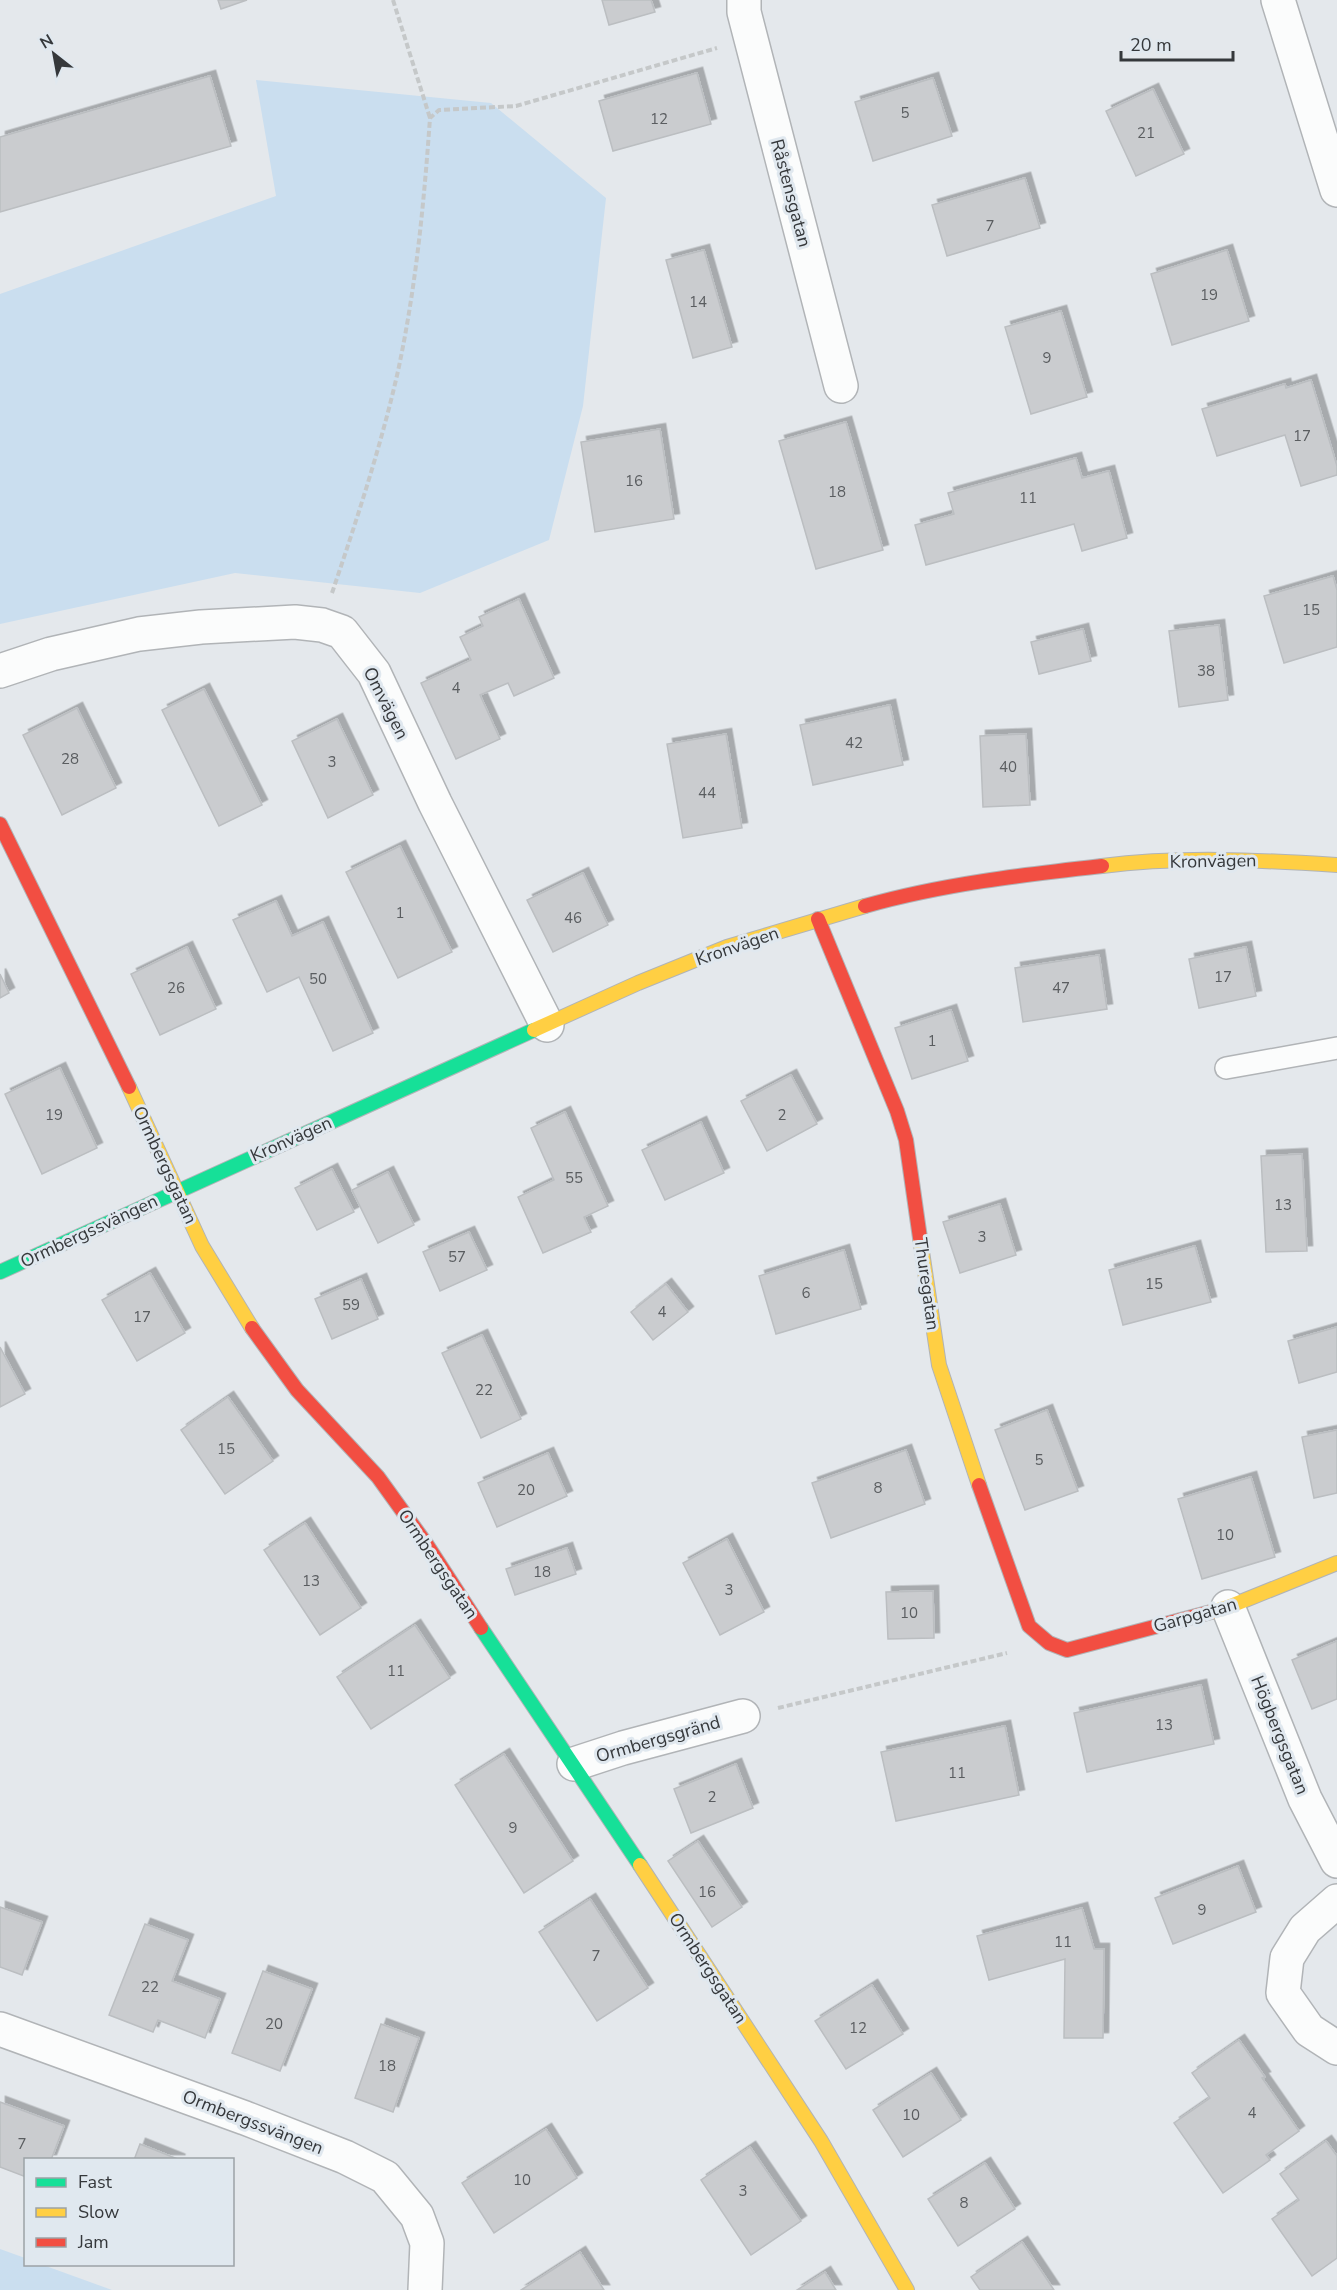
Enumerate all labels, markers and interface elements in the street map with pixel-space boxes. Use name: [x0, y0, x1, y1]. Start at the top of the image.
north arrow: [24, 24, 84, 84]
scale bar: [1121, 24, 1234, 62]
text: N: [36, 29, 58, 55]
text: 20 m: [1130, 33, 1172, 57]
house number: 5: [900, 103, 910, 123]
house number: 12: [650, 109, 668, 129]
house number: 21: [1137, 123, 1155, 143]
street label: Råstensgatan: [765, 136, 817, 250]
house number: 7: [985, 216, 995, 236]
house number: 19: [1200, 285, 1218, 305]
house number: 14: [689, 292, 707, 312]
house number: 9: [1042, 348, 1052, 368]
house number: 17: [1293, 426, 1311, 446]
house number: 16: [625, 471, 643, 491]
house number: 18: [828, 482, 846, 502]
house number: 11: [1019, 488, 1037, 508]
house number: 15: [1302, 600, 1320, 620]
house number: 38: [1197, 661, 1215, 681]
street label: Omvägen: [358, 663, 414, 743]
house number: 4: [451, 678, 461, 698]
house number: 42: [845, 733, 863, 753]
house number: 28: [61, 749, 79, 769]
house number: 3: [327, 752, 337, 772]
house number: 40: [999, 757, 1017, 777]
house number: 44: [698, 783, 716, 803]
street label: Kronvägen: [1169, 848, 1257, 874]
house number: 1: [395, 903, 405, 923]
house number: 46: [564, 908, 582, 928]
street label: Kronvägen: [692, 921, 782, 971]
house number: 17: [1214, 967, 1232, 987]
house number: 50: [309, 969, 327, 989]
house number: 26: [167, 978, 185, 998]
house number: 47: [1052, 978, 1070, 998]
house number: 1: [927, 1031, 937, 1051]
street label: Ormbergsgatan: [127, 1102, 203, 1228]
house number: 19: [45, 1105, 63, 1125]
house number: 2: [777, 1105, 787, 1125]
street label: Kronvägen: [247, 1110, 335, 1168]
house number: 55: [565, 1168, 583, 1188]
street label: Ormbergssvängen: [16, 1189, 162, 1273]
house number: 13: [1274, 1195, 1292, 1215]
house number: 3: [977, 1227, 987, 1247]
street label: Thuregatan: [909, 1236, 945, 1332]
house number: 57: [448, 1247, 466, 1267]
house number: 15: [1145, 1274, 1163, 1294]
house number: 6: [801, 1283, 811, 1303]
house number: 59: [342, 1295, 360, 1315]
house number: 4: [657, 1302, 667, 1322]
house number: 17: [133, 1307, 151, 1327]
house number: 22: [475, 1380, 493, 1400]
house number: 15: [217, 1439, 235, 1459]
house number: 5: [1034, 1450, 1044, 1470]
house number: 8: [873, 1478, 883, 1498]
house number: 20: [517, 1480, 535, 1500]
street label: Ormbergsgatan: [392, 1504, 484, 1624]
house number: 10: [1216, 1525, 1234, 1545]
house number: 18: [533, 1562, 551, 1582]
house number: 13: [302, 1571, 320, 1591]
house number: 3: [724, 1580, 734, 1600]
street label: Garpgatan: [1151, 1592, 1239, 1638]
house number: 10: [900, 1603, 918, 1623]
house number: 11: [387, 1661, 405, 1681]
street label: Högbergsgatan: [1245, 1672, 1315, 1798]
street label: Ormbergsgränd: [593, 1710, 723, 1768]
house number: 13: [1155, 1715, 1173, 1735]
house number: 11: [948, 1763, 966, 1783]
house number: 2: [707, 1787, 717, 1807]
house number: 9: [508, 1818, 518, 1838]
house number: 16: [698, 1882, 716, 1902]
house number: 9: [1197, 1900, 1207, 1920]
street label: Ormbergsgatan: [663, 1908, 753, 2028]
house number: 11: [1054, 1932, 1072, 1952]
house number: 7: [591, 1946, 601, 1966]
house number: 22: [141, 1977, 159, 1997]
house number: 20: [265, 2014, 283, 2034]
house number: 12: [849, 2018, 867, 2038]
house number: 18: [378, 2056, 396, 2076]
street label: Ormbergssvängen: [179, 2084, 327, 2160]
house number: 4: [1247, 2103, 1257, 2123]
house number: 10: [902, 2105, 920, 2125]
house number: 7: [17, 2134, 27, 2154]
legend: [24, 2158, 234, 2266]
text: Fast: [78, 2170, 113, 2194]
house number: 10: [513, 2170, 531, 2190]
house number: 3: [738, 2181, 748, 2201]
house number: 8: [959, 2193, 969, 2213]
text: Slow: [78, 2200, 119, 2224]
text: Jam: [77, 2230, 109, 2254]

